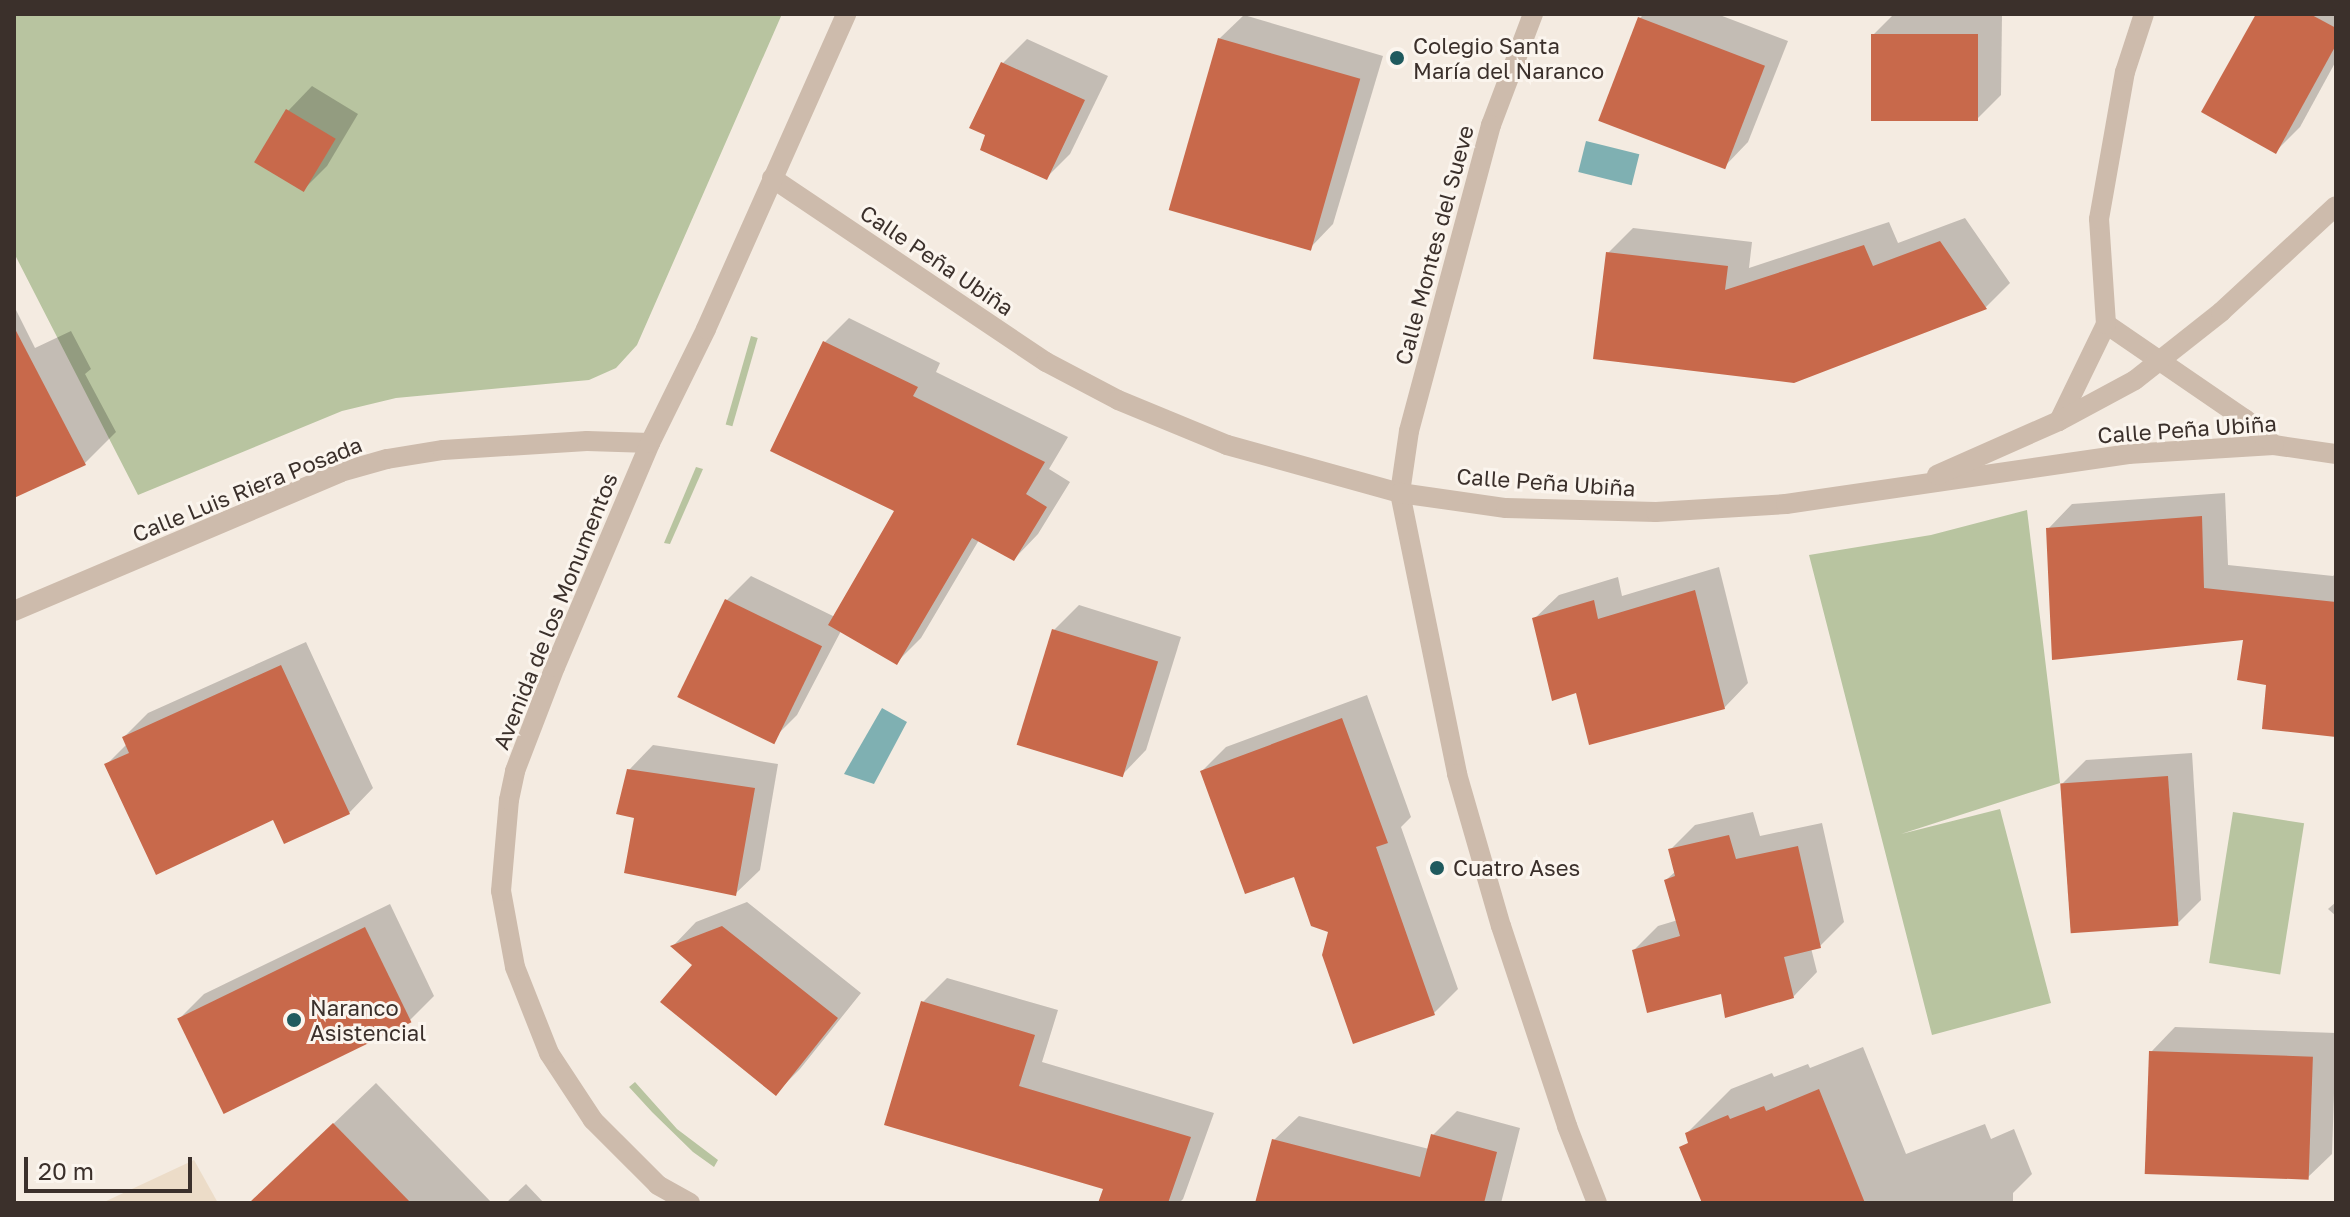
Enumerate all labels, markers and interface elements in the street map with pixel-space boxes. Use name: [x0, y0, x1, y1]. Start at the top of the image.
place label: Colegio Santa María del Naranco: [1413, 32, 1604, 84]
marker: Colegio Santa María del Naranco: [1388, 49, 1406, 67]
street label: Calle Montes del Sueve: [1389, 122, 1479, 368]
street label: Calle Peña Ubiña: [855, 199, 1019, 321]
street label: Calle Peña Ubiña: [2097, 410, 2277, 448]
street label: Calle Luis Riera Posada: [128, 431, 366, 547]
street label: Calle Peña Ubiña: [1456, 463, 1636, 501]
street label: Avenida de los Monumentos: [487, 469, 623, 753]
place label: Cuatro Ases: [1453, 855, 1580, 881]
marker: Cuatro Ases: [1428, 859, 1446, 877]
place label: Naranco Asistencial: [310, 994, 426, 1046]
marker: Naranco Asistencial: [285, 1011, 303, 1029]
scale bar: [28, 1141, 196, 1191]
text: 20 m: [38, 1156, 94, 1185]

